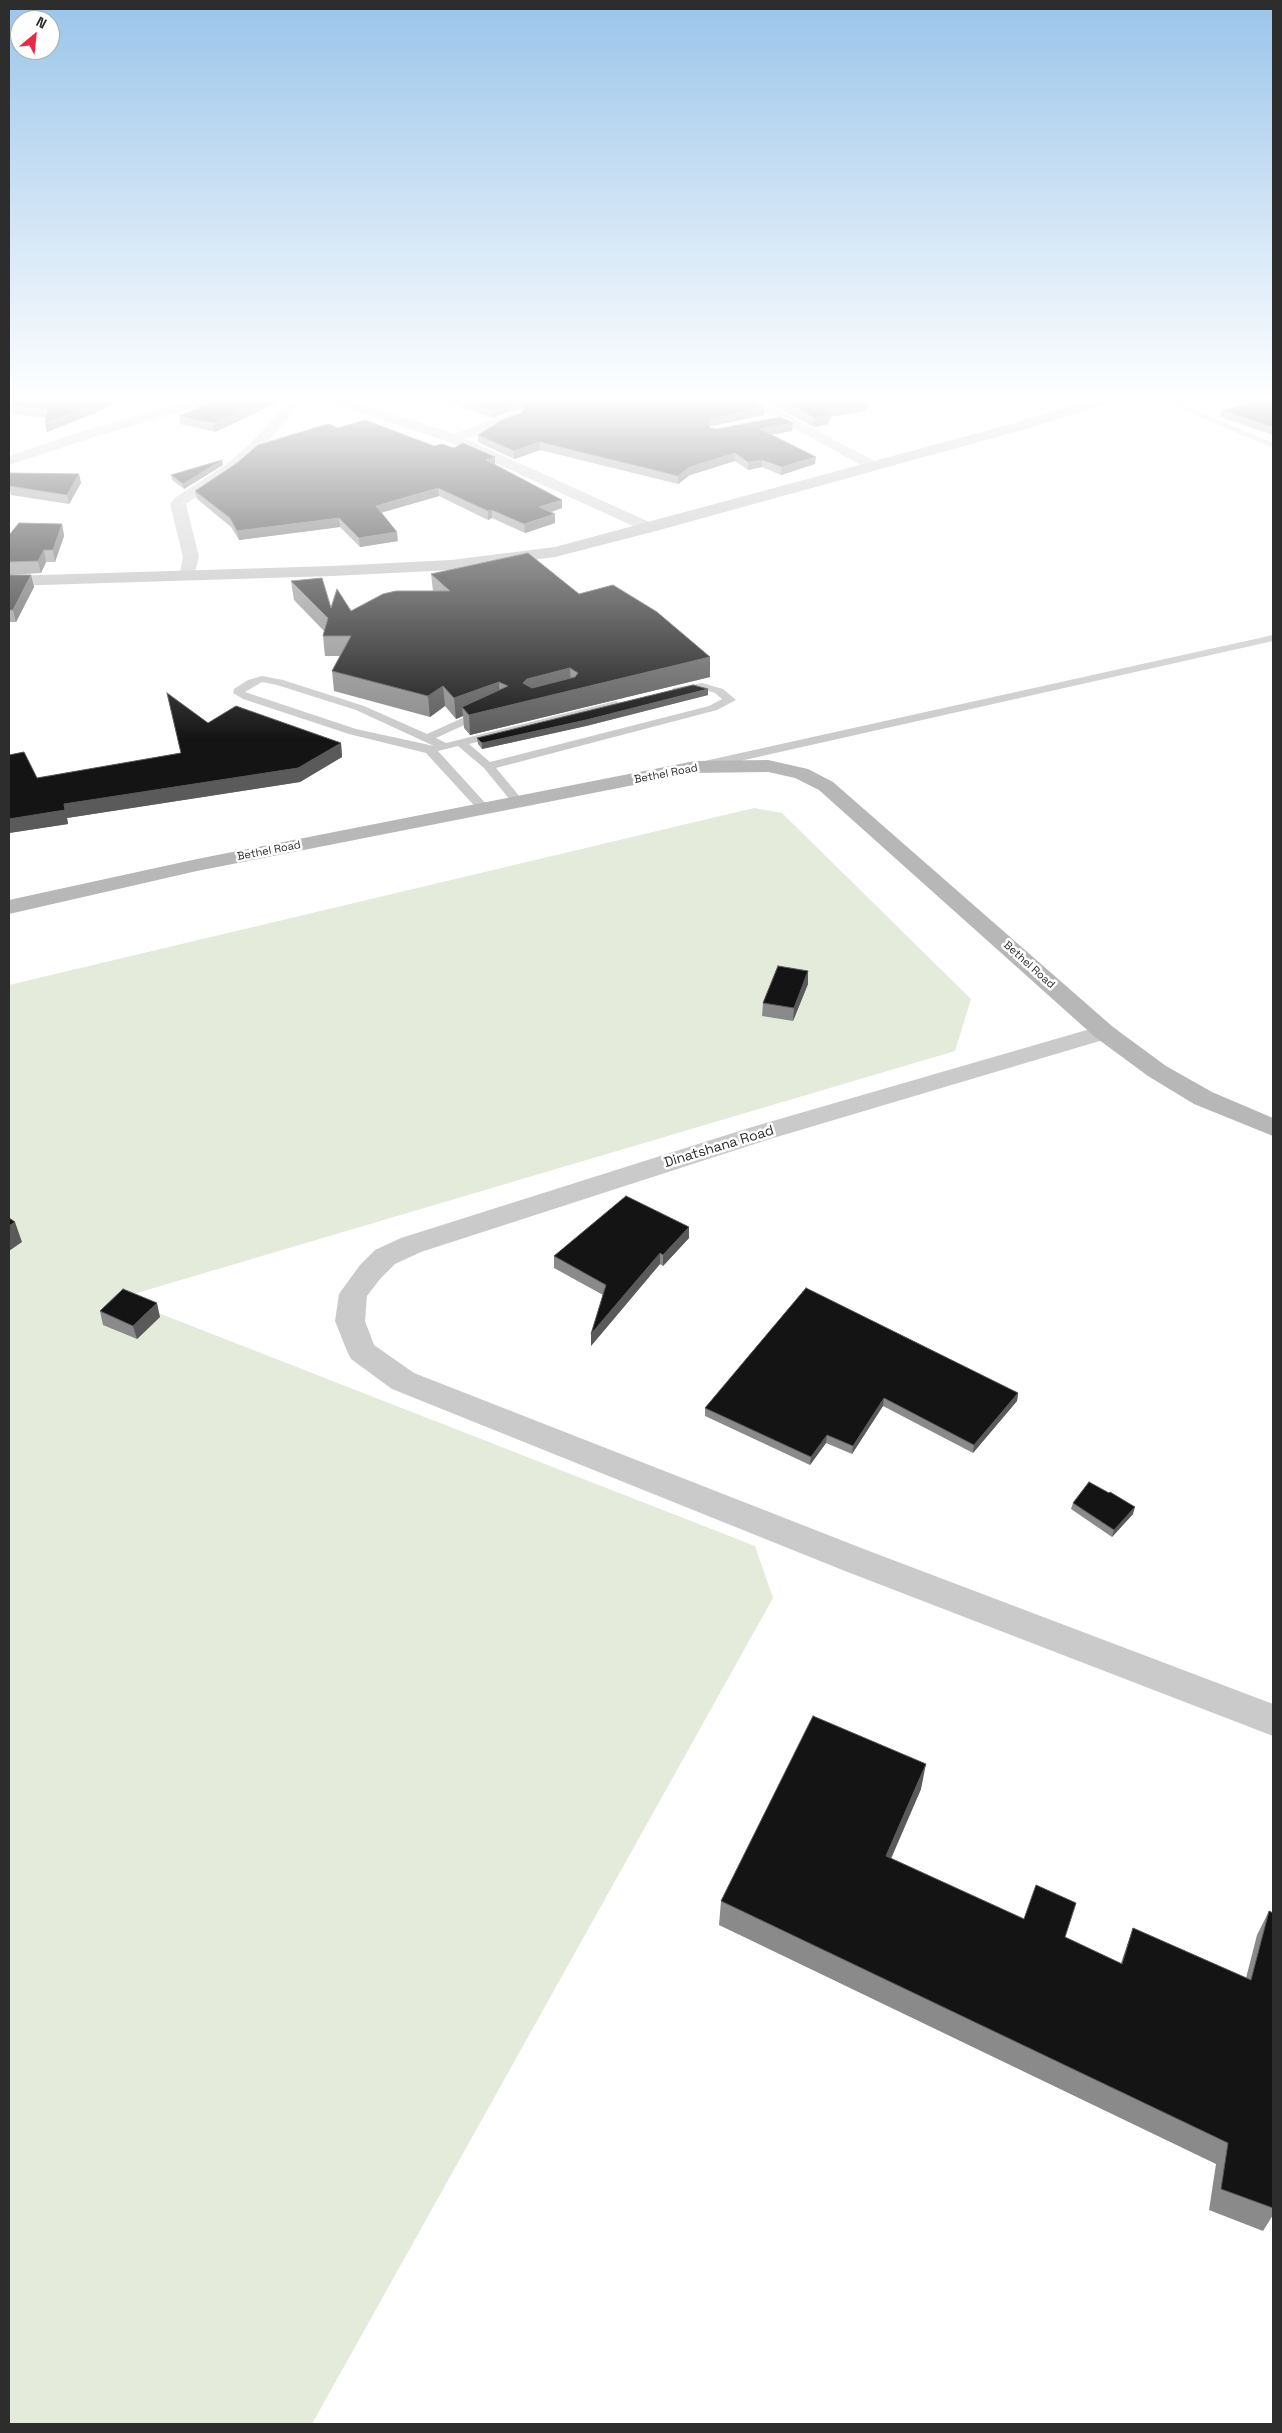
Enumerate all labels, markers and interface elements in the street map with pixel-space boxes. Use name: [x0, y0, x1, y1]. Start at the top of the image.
north arrow: [10, 10, 60, 60]
text: N: [33, 12, 50, 33]
street label: Bethel Road: [633, 761, 699, 787]
street label: Bethel Road: [236, 838, 302, 864]
street label: Bethel Road: [1001, 939, 1057, 991]
street label: Dinatshana Road: [662, 1122, 776, 1172]

